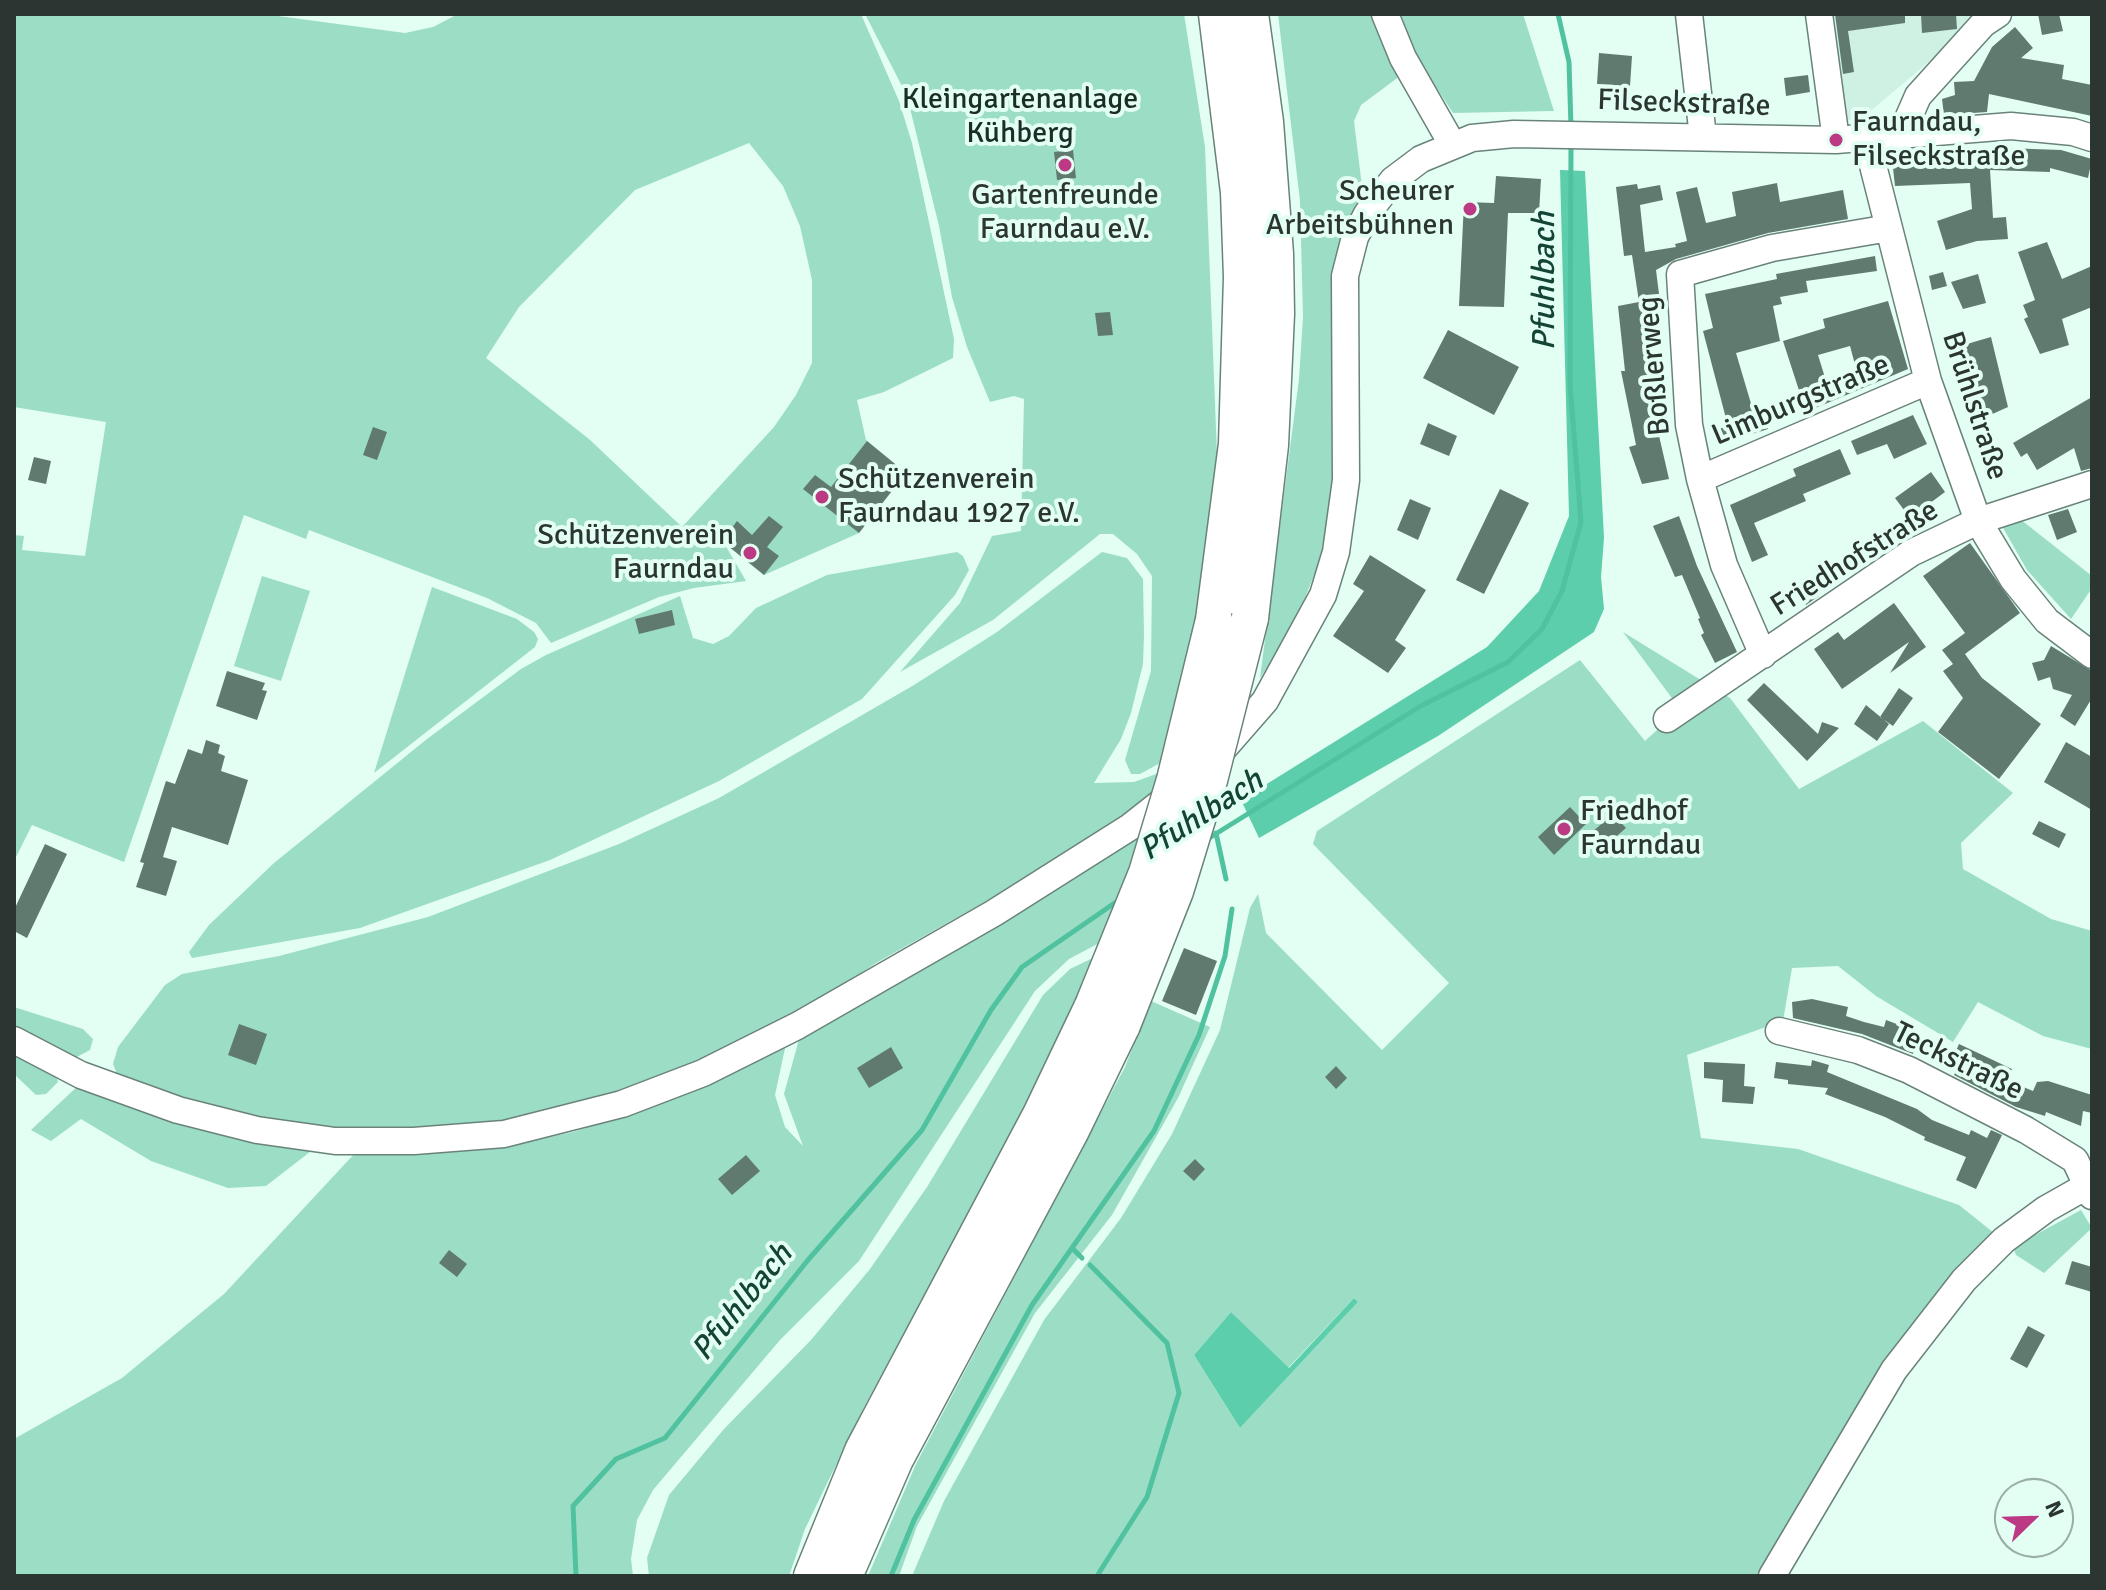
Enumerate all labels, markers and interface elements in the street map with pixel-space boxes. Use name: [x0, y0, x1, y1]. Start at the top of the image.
park label: Kleingartenanlage Kühberg: [902, 82, 1138, 152]
street label: Filseckstraße: [1597, 83, 1771, 125]
place label: Faurndau, Filseckstraße: [1852, 105, 2025, 176]
marker: Faurndau, Filseckstraße: [1827, 131, 1845, 149]
marker: Gartenfreunde Faurndau e.V.: [1056, 156, 1074, 174]
place label: Scheurer Arbeitsbühnen: [1266, 174, 1454, 244]
place label: Gartenfreunde Faurndau e.V.: [971, 178, 1159, 248]
marker: Scheurer Arbeitsbühnen: [1461, 200, 1479, 218]
water label: Pfuhlbach: [1527, 212, 1565, 350]
street label: Boßlerweg: [1631, 295, 1679, 437]
street label: Brühlstraße: [1933, 327, 2015, 485]
street label: Limburgstraße: [1707, 347, 1895, 455]
place label: Schützenverein Faurndau 1927 e.V.: [838, 462, 1080, 532]
marker: Schützenverein Faurndau 1927 e.V.: [813, 488, 831, 506]
street label: Friedhofstraße: [1765, 493, 1945, 625]
place label: Schützenverein Faurndau: [537, 518, 734, 588]
marker: Schützenverein Faurndau: [741, 544, 759, 562]
water label: Pfuhlbach: [1133, 762, 1271, 870]
place label: Friedhof Faurndau: [1580, 794, 1701, 864]
marker: Friedhof Faurndau: [1555, 820, 1573, 838]
street label: Teckstraße: [1887, 1015, 2029, 1109]
water label: Pfuhlbach: [684, 1237, 802, 1369]
north arrow: [1994, 1478, 2074, 1558]
text: N: [2039, 1497, 2070, 1522]

